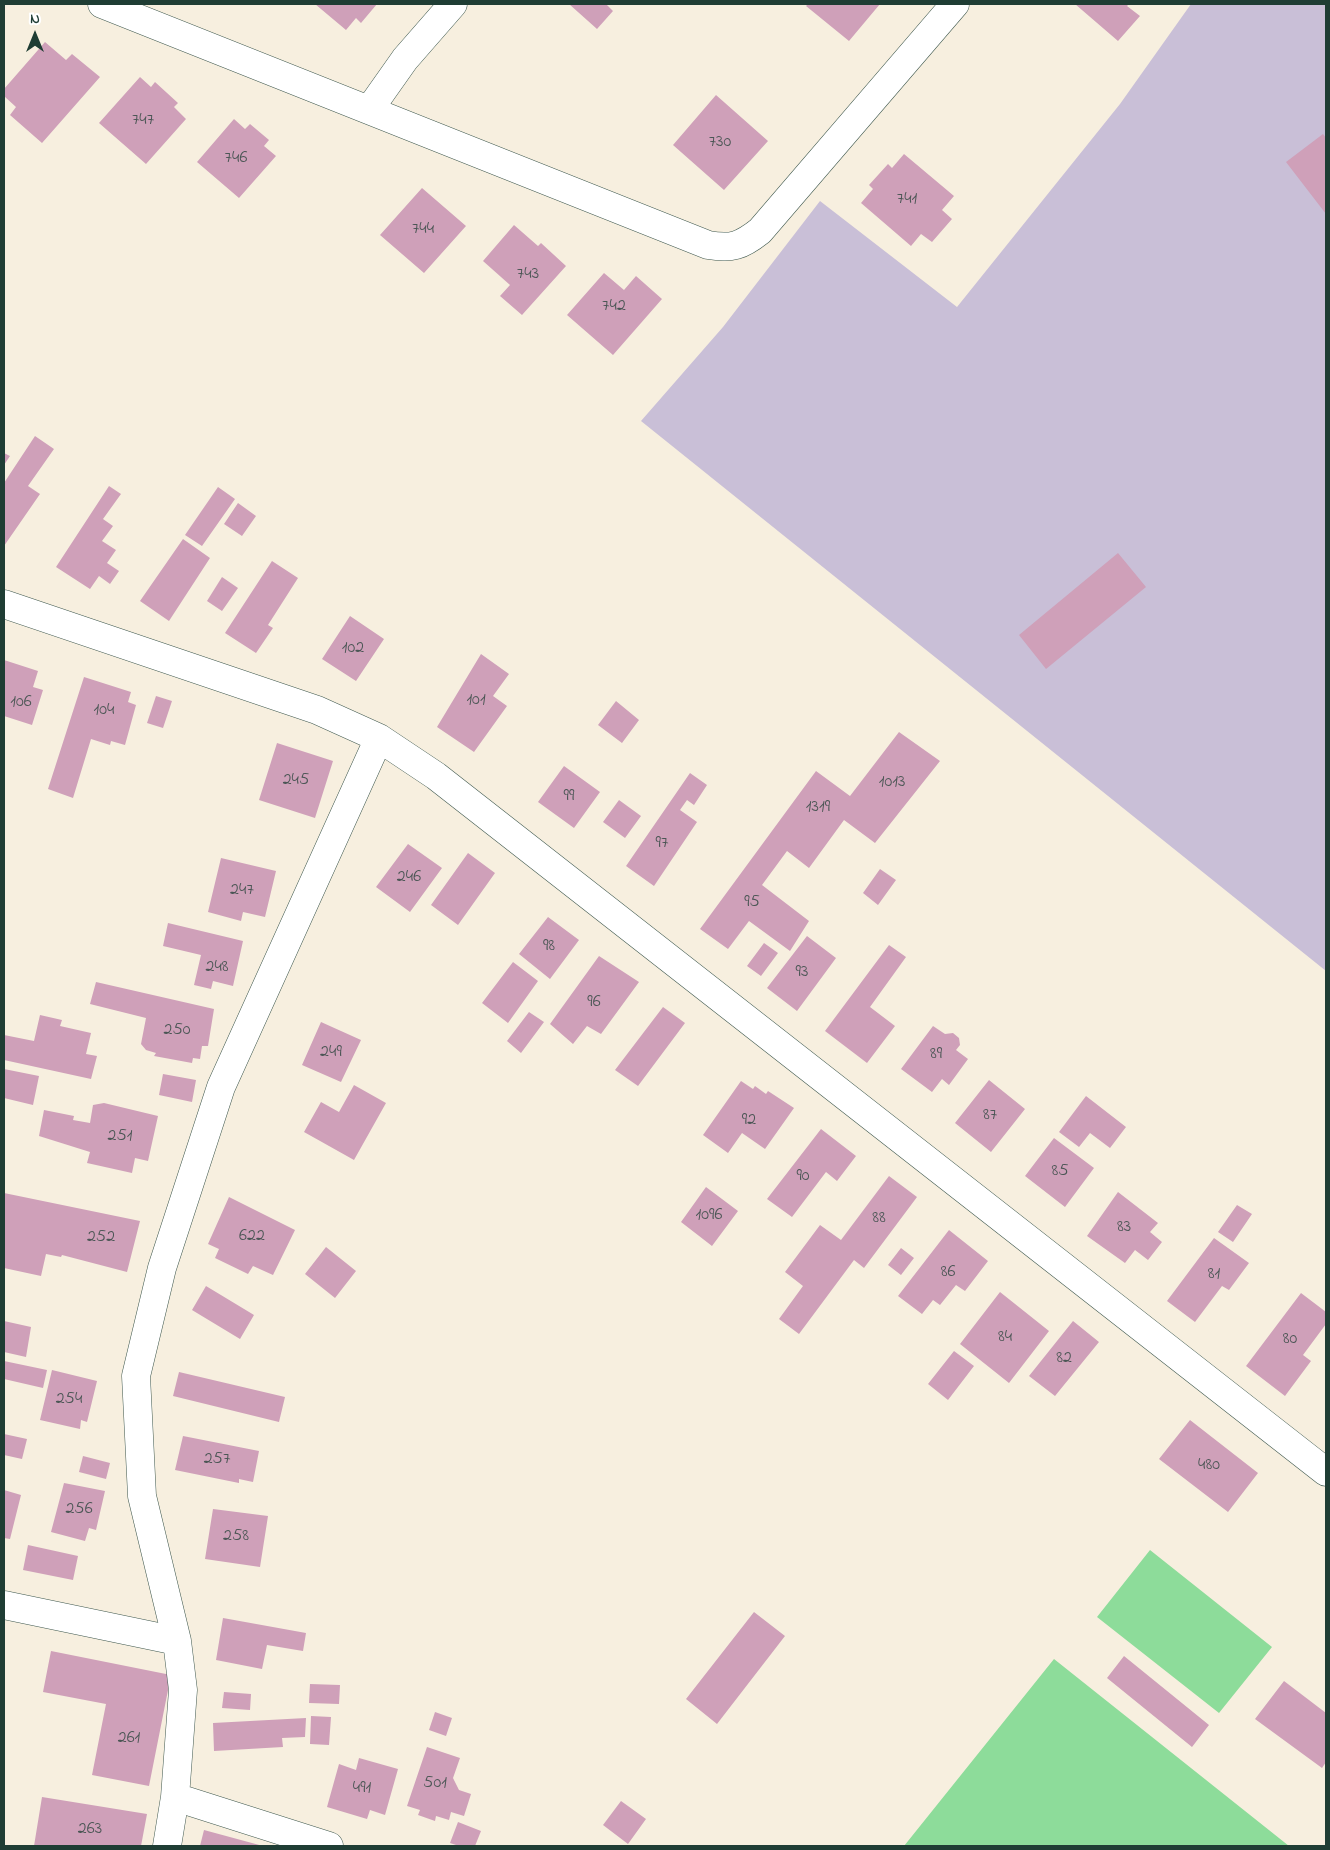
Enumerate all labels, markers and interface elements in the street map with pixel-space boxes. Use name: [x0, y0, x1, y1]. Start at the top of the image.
text: N: [30, 9, 40, 30]
north arrow: [10, 10, 60, 60]
house number: 747: [132, 110, 154, 132]
house number: 730: [709, 132, 731, 154]
house number: 746: [225, 148, 247, 170]
house number: 741: [897, 189, 917, 211]
house number: 744: [412, 219, 434, 241]
house number: 743: [517, 264, 539, 286]
house number: 742: [602, 296, 626, 318]
house number: 102: [342, 638, 364, 660]
house number: 101: [466, 690, 486, 712]
house number: 106: [10, 692, 32, 714]
house number: 104: [94, 700, 114, 722]
house number: 245: [283, 770, 309, 792]
house number: 1013: [879, 772, 905, 794]
house number: 99: [564, 786, 574, 808]
house number: 1319: [806, 797, 830, 819]
house number: 97: [656, 833, 668, 855]
house number: 246: [397, 867, 421, 889]
house number: 247: [230, 880, 254, 902]
house number: 95: [744, 892, 760, 914]
house number: 98: [543, 936, 555, 958]
house number: 248: [205, 957, 229, 979]
house number: 93: [796, 962, 808, 984]
house number: 96: [587, 992, 601, 1014]
house number: 250: [163, 1020, 191, 1042]
house number: 249: [320, 1042, 342, 1064]
house number: 89: [930, 1044, 942, 1066]
house number: 87: [983, 1105, 997, 1127]
house number: 92: [742, 1110, 756, 1132]
house number: 251: [108, 1126, 132, 1148]
house number: 85: [1051, 1161, 1069, 1183]
house number: 90: [796, 1166, 810, 1188]
house number: 1096: [696, 1205, 722, 1227]
house number: 88: [872, 1208, 886, 1230]
house number: 83: [1117, 1217, 1131, 1239]
house number: 622: [239, 1226, 265, 1248]
house number: 252: [87, 1227, 115, 1249]
house number: 86: [941, 1262, 955, 1284]
house number: 81: [1208, 1264, 1220, 1286]
house number: 84: [998, 1327, 1012, 1349]
house number: 80: [1283, 1329, 1297, 1351]
house number: 82: [1056, 1348, 1072, 1370]
house number: 254: [56, 1389, 82, 1411]
house number: 257: [204, 1449, 230, 1471]
house number: 480: [1198, 1455, 1220, 1477]
house number: 256: [65, 1499, 93, 1521]
house number: 258: [223, 1526, 249, 1548]
house number: 261: [118, 1728, 140, 1750]
house number: 501: [423, 1773, 447, 1795]
house number: 491: [353, 1778, 371, 1800]
house number: 263: [78, 1819, 102, 1841]

